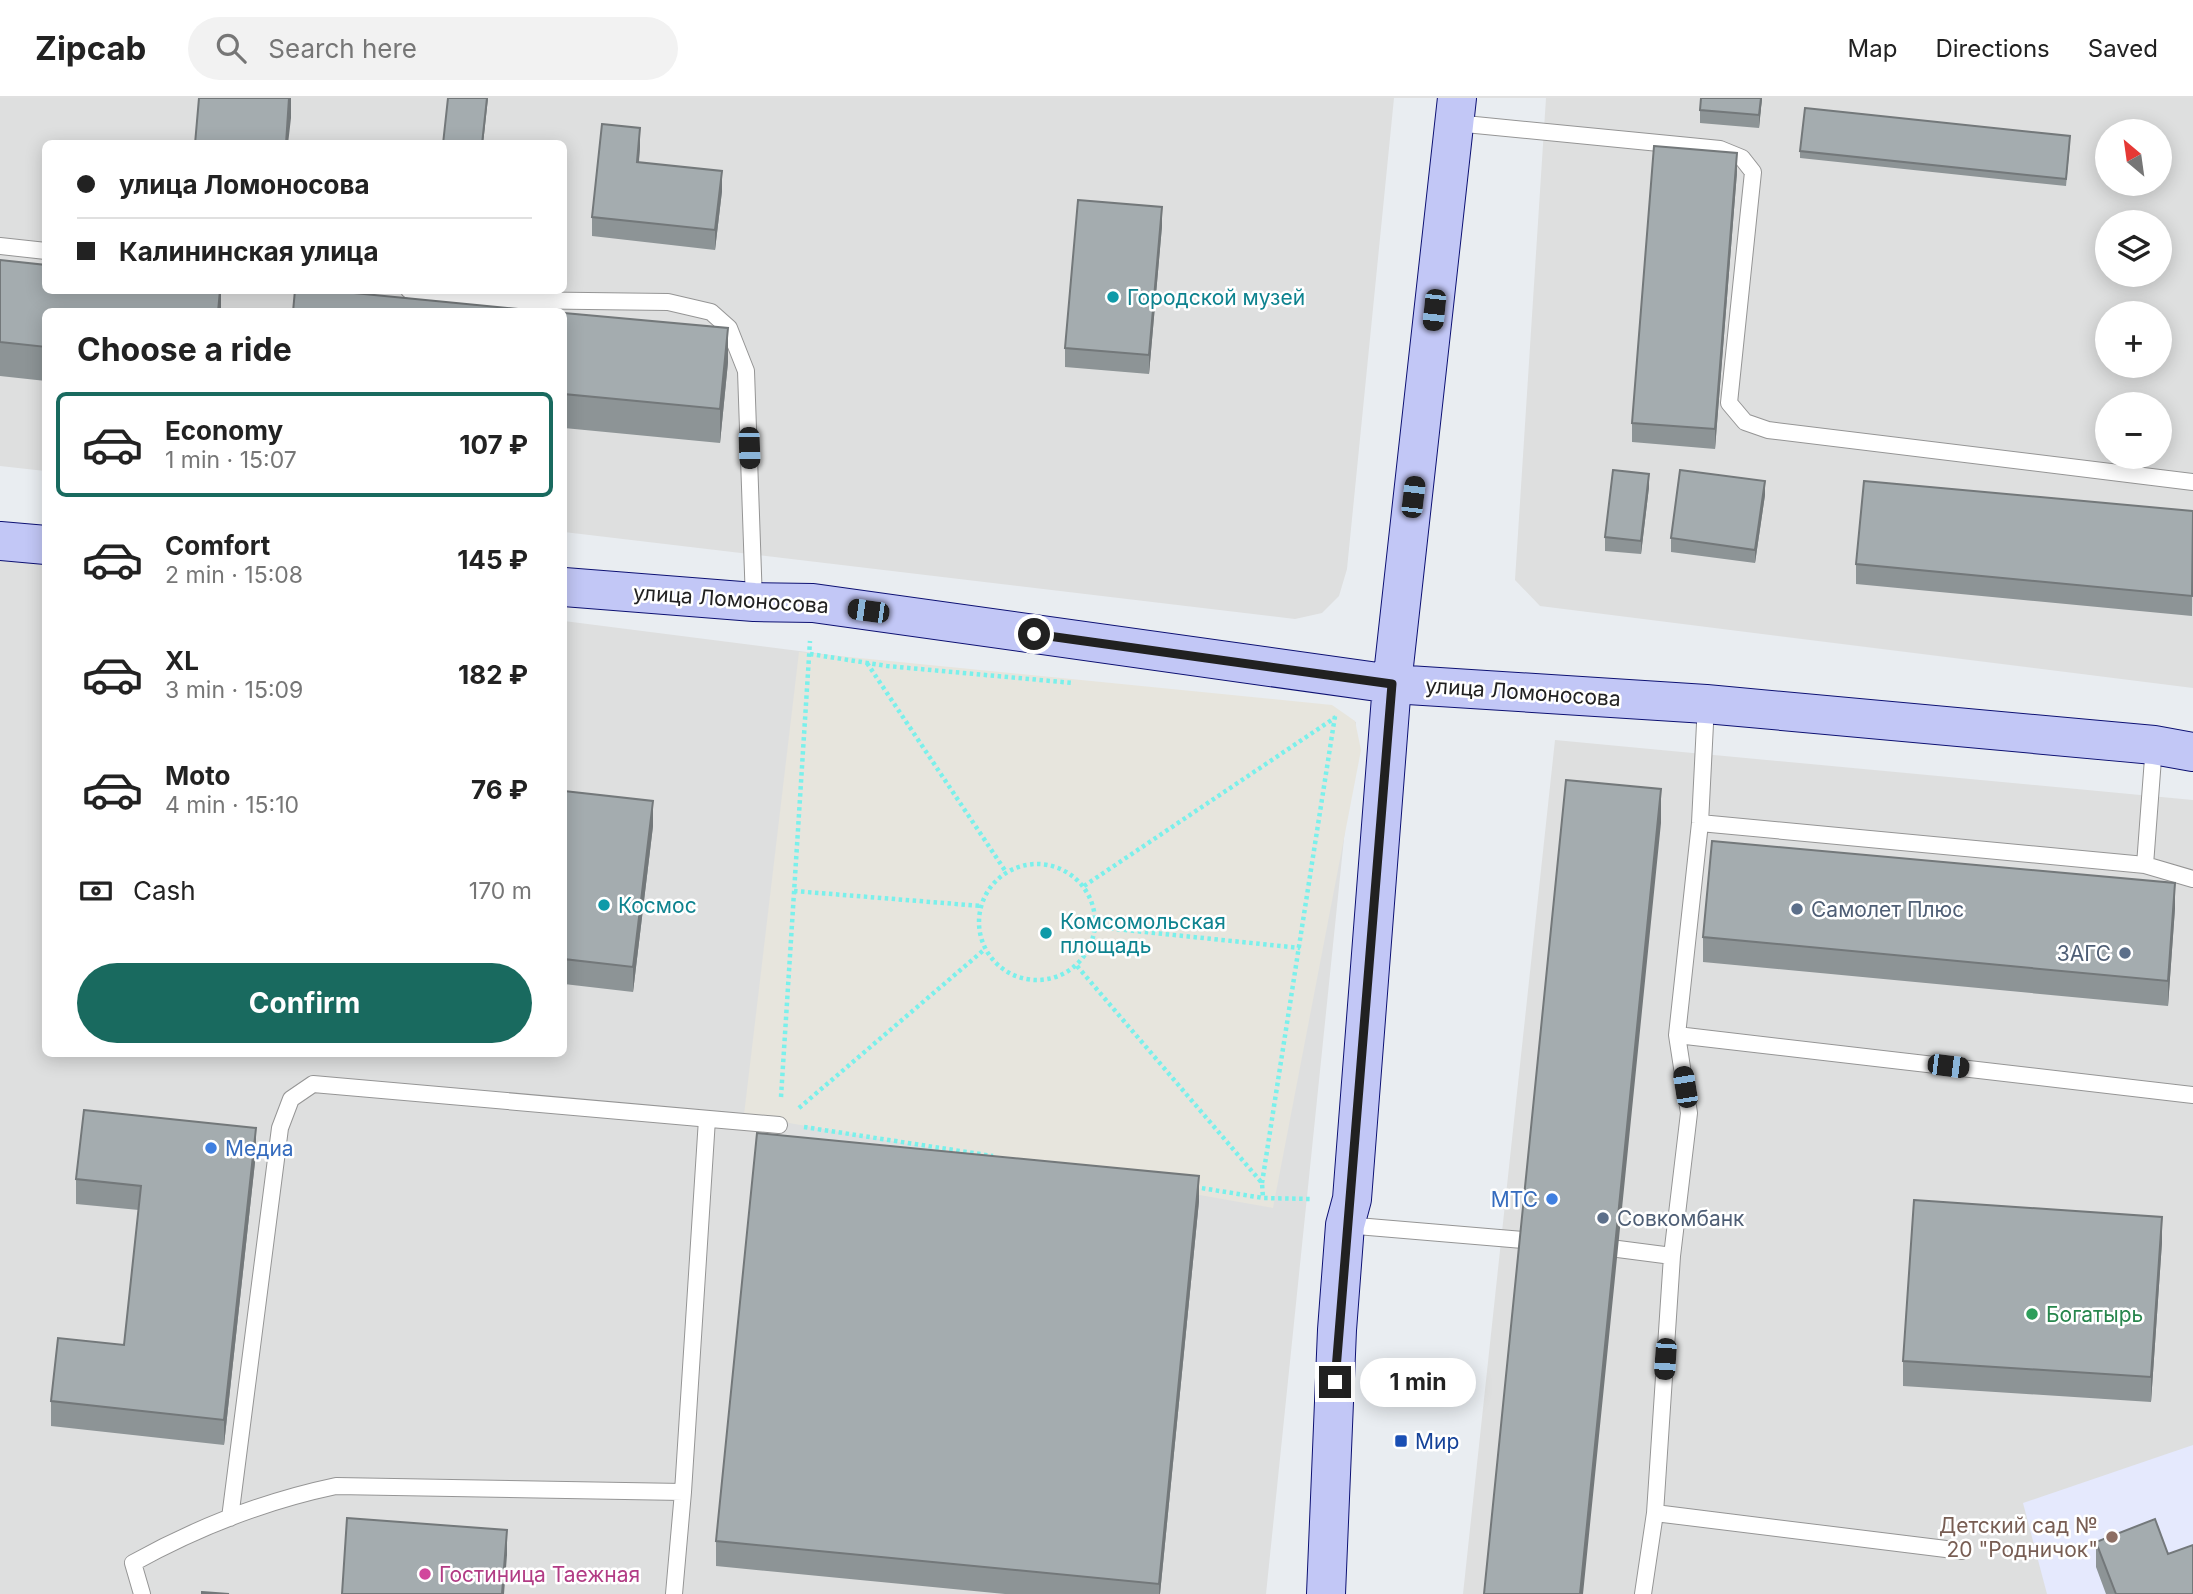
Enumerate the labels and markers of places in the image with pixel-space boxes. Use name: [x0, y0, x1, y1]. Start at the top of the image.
place label: Городской музей: [1127, 285, 1305, 310]
marker: Городской музей: [1105, 289, 1121, 305]
place label: Космос: [618, 893, 697, 918]
marker: Космос: [596, 897, 612, 913]
place label: Самолет Плюс: [1811, 897, 1964, 922]
marker: Самолет Плюс: [1789, 901, 1805, 917]
place label: Комсомольская площадь: [1060, 909, 1226, 958]
marker: Комсомольская площадь: [1038, 925, 1054, 941]
place label: ЗАГС: [2057, 941, 2111, 966]
marker: ЗАГС: [2117, 945, 2133, 961]
place label: Медиа: [225, 1136, 294, 1161]
marker: Медиа: [203, 1140, 219, 1156]
place label: МТС: [1491, 1187, 1538, 1212]
marker: МТС: [1544, 1191, 1560, 1207]
place label: Совкомбанк: [1617, 1206, 1745, 1231]
marker: Совкомбанк: [1595, 1210, 1611, 1226]
place label: Богатырь: [2046, 1302, 2143, 1327]
marker: Богатырь: [2024, 1306, 2040, 1322]
place label: Мир: [1415, 1429, 1459, 1454]
marker: Мир: [1393, 1433, 1409, 1449]
place label: Детский сад № 20 "Родничок": [1939, 1513, 2098, 1562]
marker: Детский сад № 20 "Родничок": [2104, 1529, 2120, 1545]
place label: Гостиница Таежная: [439, 1562, 640, 1587]
marker: Гостиница Таежная: [417, 1566, 433, 1582]

